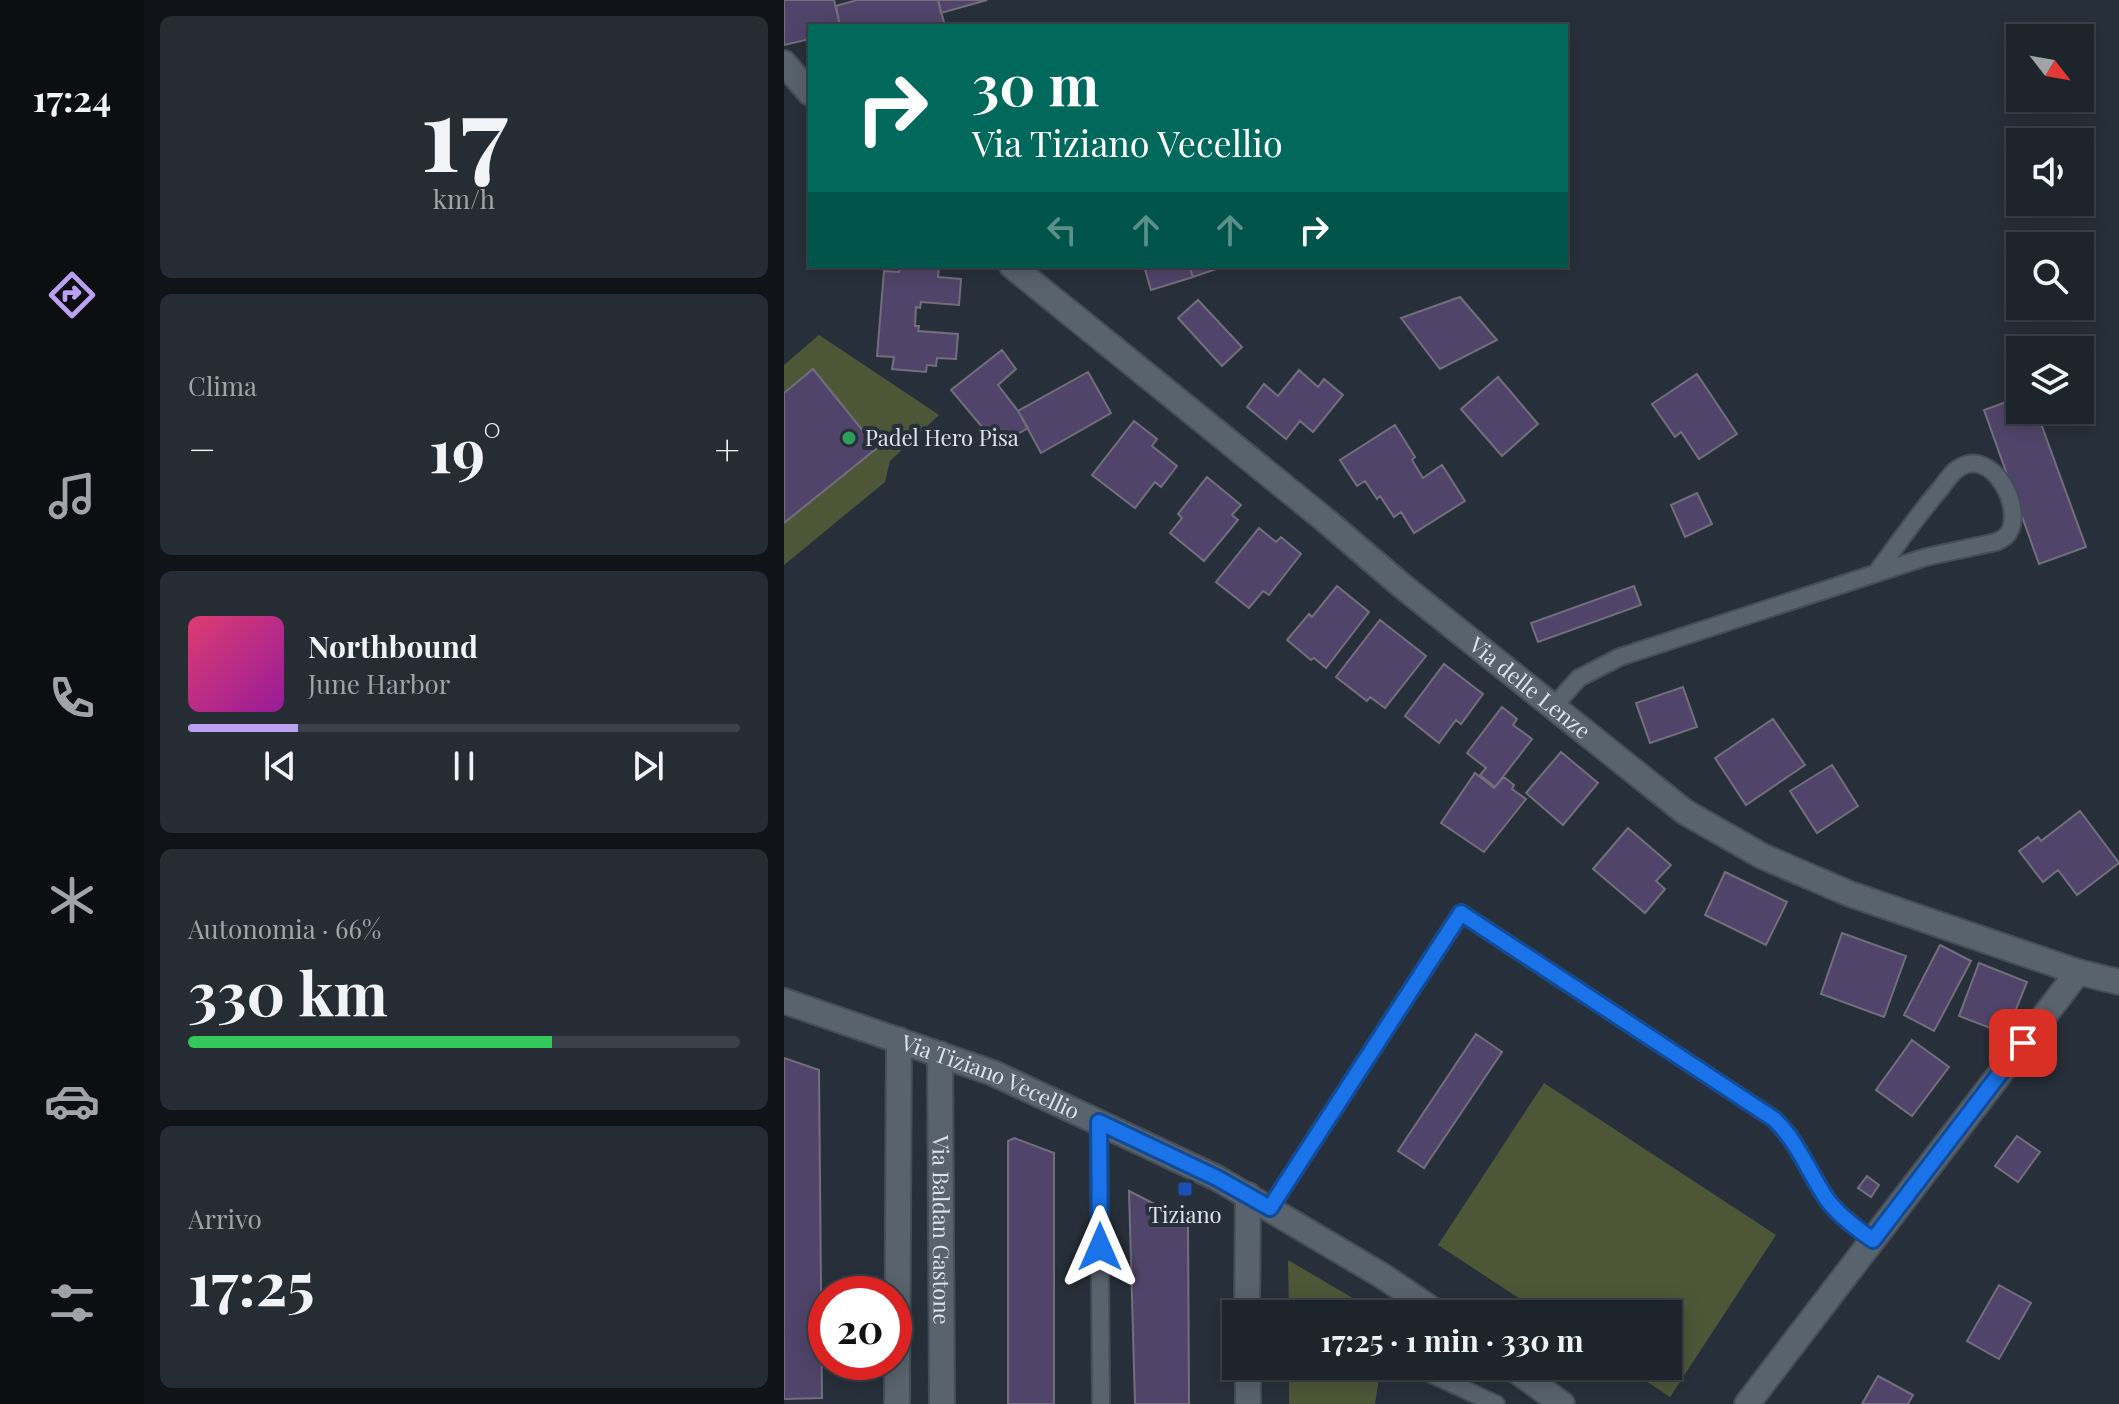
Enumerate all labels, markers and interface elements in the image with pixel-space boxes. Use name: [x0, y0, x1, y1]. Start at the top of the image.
north arrow: [2006, 24, 2094, 112]
map controls: [2006, 24, 2094, 424]
text: 30 m: [972, 46, 1099, 121]
icon: right: [840, 56, 944, 160]
text: 17: [420, 59, 508, 198]
text: 17:24: [33, 73, 111, 121]
text: Via Tiziano Vecellio: [972, 118, 1283, 166]
button: sound: [2006, 128, 2094, 216]
text: km/h: [433, 181, 495, 216]
icon: left: [1040, 208, 1084, 252]
icon: ahead: [1124, 208, 1168, 252]
icon: ahead: [1208, 208, 1252, 252]
icon: right: [1292, 208, 1336, 252]
button: search: [2006, 232, 2094, 320]
icon: directions: [44, 267, 100, 323]
button: layers: [2006, 336, 2094, 424]
text: Clima: [188, 368, 257, 403]
text: 19°: [429, 408, 502, 488]
text: −: [188, 418, 216, 477]
text: +: [714, 418, 740, 477]
place label: Padel Hero Pisa: [865, 422, 1019, 452]
marker: Padel Hero Pisa: [840, 429, 858, 447]
icon: music: [44, 468, 100, 524]
text: Northbound: [308, 626, 478, 666]
street label: Via delle Lenze: [1463, 629, 1597, 745]
text: June Harbor: [308, 666, 450, 701]
icon: phone: [44, 670, 100, 726]
icon: previous: [258, 744, 302, 788]
icon: pause: [442, 744, 486, 788]
icon: next: [626, 744, 670, 788]
icon: climate: [44, 872, 100, 928]
text: Autonomia · 66%: [188, 911, 381, 946]
text: 330 km: [188, 951, 388, 1031]
pin: [1989, 1009, 2057, 1077]
icon: arrive: [2001, 1021, 2045, 1065]
street label: Via Tiziano Vecellio: [897, 1026, 1085, 1126]
icon: car: [44, 1073, 100, 1129]
street label: Via Baldan Gastone: [926, 1134, 958, 1325]
marker: Tiziano: [1176, 1180, 1194, 1198]
place label: Tiziano: [1148, 1199, 1222, 1229]
text: Arrivo: [188, 1201, 262, 1236]
position arrow: [1058, 1205, 1142, 1289]
text: 17:25: [188, 1241, 315, 1321]
icon: filters: [44, 1275, 100, 1331]
speed limit sign: 20: [808, 1276, 912, 1380]
text: 17:25 · 1 min · 330 m: [1320, 1320, 1584, 1360]

